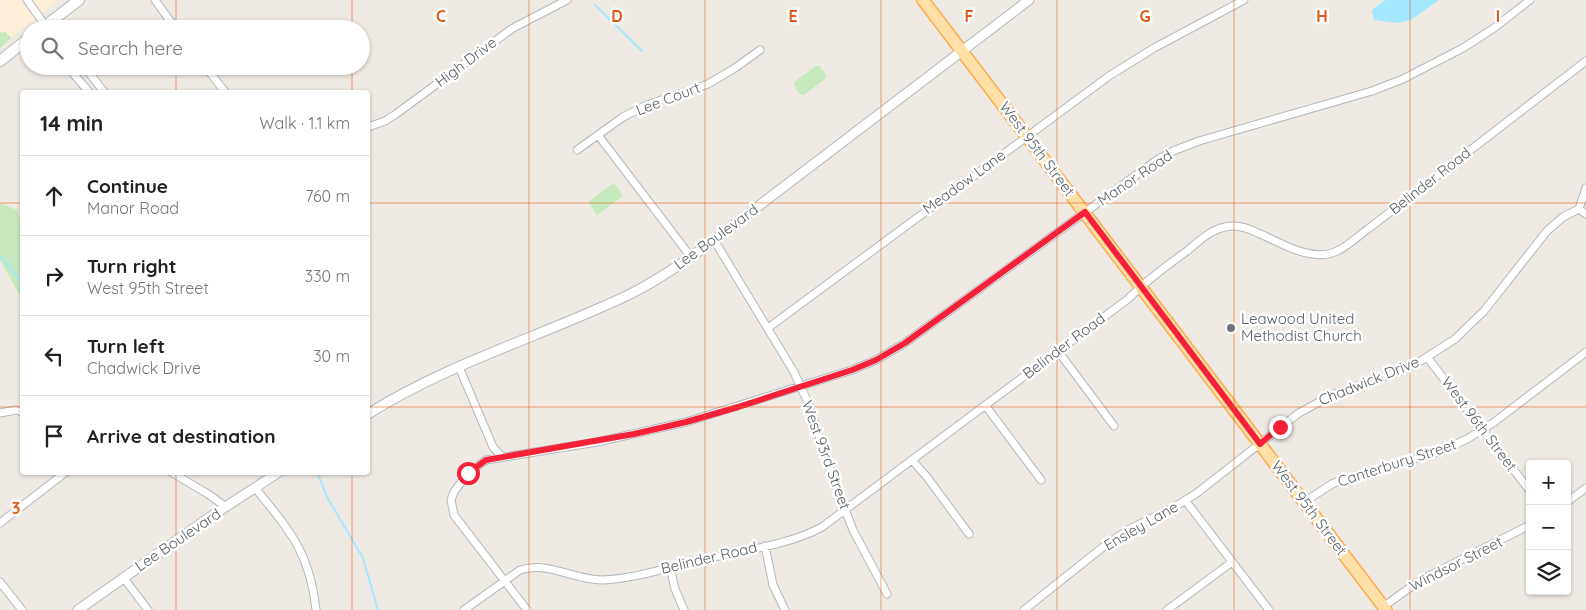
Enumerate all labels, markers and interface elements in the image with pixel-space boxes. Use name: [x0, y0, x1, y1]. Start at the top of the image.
text: C: [436, 6, 446, 26]
text: D: [611, 6, 623, 26]
text: E: [788, 6, 798, 26]
text: F: [965, 6, 974, 26]
text: G: [1139, 6, 1151, 26]
text: H: [1316, 6, 1328, 26]
text: I: [1496, 6, 1500, 26]
search box: [20, 20, 370, 75]
street label: High Drive: [431, 32, 500, 91]
icon: search: [38, 34, 66, 62]
text: Search here: [78, 36, 183, 60]
street label: Lee Court: [633, 78, 703, 119]
street label: West 95th Street: [995, 97, 1079, 200]
text: 14 min: [40, 110, 103, 136]
text: Walk · 1.1 km: [259, 113, 350, 133]
street label: Belinder Road: [1385, 143, 1474, 218]
street label: Meadow Lane: [919, 145, 1009, 218]
street label: Manor Road: [1094, 146, 1176, 210]
text: Continue: [87, 174, 168, 198]
icon: ahead: [40, 182, 68, 210]
text: 760 m: [305, 186, 350, 206]
text: Manor Road: [87, 198, 179, 218]
street label: Lee Boulevard: [670, 200, 762, 274]
text: Turn right: [87, 254, 176, 278]
icon: right: [40, 262, 68, 290]
text: 330 m: [305, 266, 350, 286]
text: West 95th Street: [87, 278, 209, 298]
street label: Belinder Road: [1019, 308, 1109, 383]
place label: Leawood United Methodist Church: [1241, 309, 1362, 345]
marker: Leawood United Methodist Church: [1225, 322, 1237, 334]
text: Turn left: [87, 334, 165, 358]
icon: left: [40, 342, 68, 370]
text: 30 m: [313, 346, 350, 366]
street label: Chadwick Drive: [1316, 352, 1422, 409]
text: Chadwick Drive: [87, 358, 201, 378]
street label: West 96th Street: [1437, 372, 1521, 475]
street label: West 93rd Street: [798, 398, 855, 512]
route end: [1269, 416, 1292, 439]
icon: arrive: [40, 422, 68, 450]
text: Arrive at destination: [87, 424, 276, 448]
street label: Canterbury Street: [1335, 434, 1459, 491]
street label: West 95th Street: [1267, 456, 1351, 559]
map controls: [1526, 460, 1571, 595]
button: +: [1526, 460, 1571, 505]
route start: [457, 462, 480, 485]
street label: Ensley Lane: [1100, 497, 1181, 554]
text: 3: [12, 498, 20, 518]
street label: Lee Boulevard: [131, 504, 224, 575]
button: −: [1526, 505, 1571, 550]
street label: Windsor Street: [1406, 532, 1506, 595]
street label: Belinder Road: [659, 537, 759, 578]
button: layers: [1526, 550, 1571, 595]

